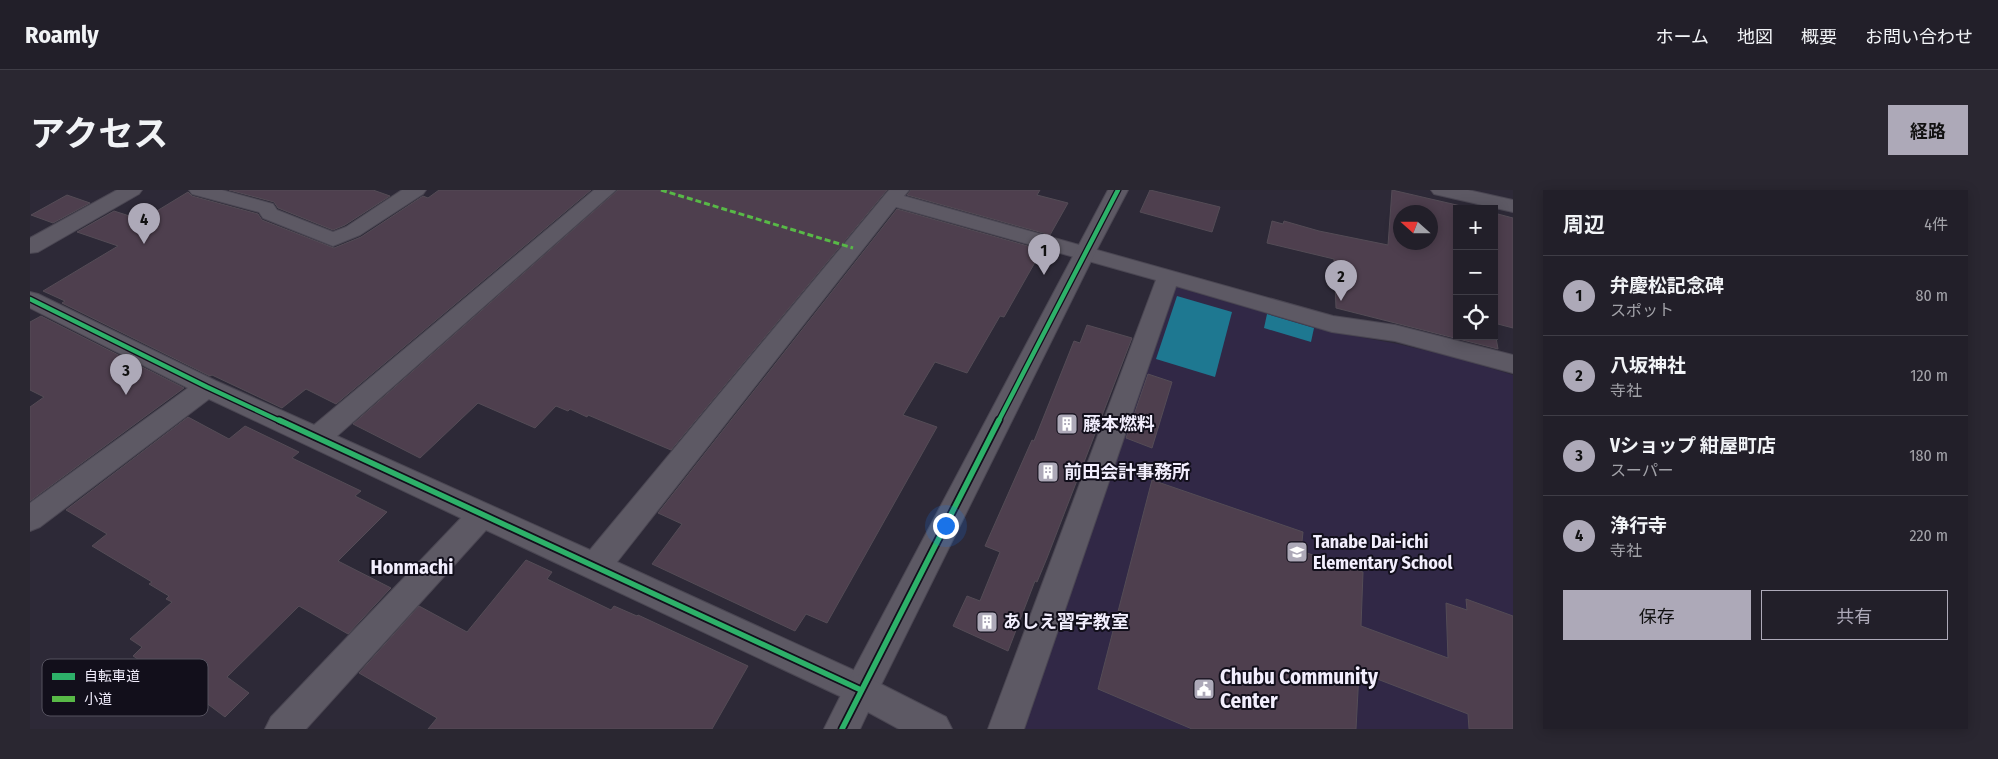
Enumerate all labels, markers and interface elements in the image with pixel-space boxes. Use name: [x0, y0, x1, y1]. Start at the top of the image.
text: Roamly: [25, 21, 99, 49]
text: ホーム: [1656, 26, 1709, 48]
text: 地図: [1737, 26, 1773, 48]
text: 概要: [1801, 26, 1837, 48]
text: お問い合わせ: [1865, 26, 1973, 48]
button: 経路: [1888, 105, 1968, 155]
text: アクセス: [30, 113, 168, 155]
pin: 4: [128, 203, 160, 244]
north arrow: [1393, 205, 1438, 250]
map controls: [1453, 205, 1498, 340]
button: +: [1453, 205, 1498, 250]
text: 周辺: [1563, 212, 1605, 238]
text: 4件: [1924, 215, 1948, 234]
pin: 1: [1028, 234, 1060, 275]
button: −: [1453, 250, 1498, 295]
pin: 2: [1325, 260, 1357, 301]
text: 弁慶松記念碑: [1610, 274, 1724, 297]
text: 1: [1576, 286, 1582, 305]
text: 80 m: [1916, 286, 1948, 305]
button: locate: [1453, 295, 1498, 340]
text: スポット: [1610, 301, 1674, 320]
pin: 3: [110, 354, 142, 395]
text: 八坂神社: [1610, 354, 1686, 377]
text: 2: [1575, 366, 1583, 385]
text: 120 m: [1910, 366, 1948, 385]
text: 寺社: [1610, 381, 1642, 400]
building icon: 藤本燃料: [1055, 412, 1079, 436]
place label: 藤本燃料: [1083, 413, 1155, 435]
text: Vショップ 紺屋町店: [1610, 434, 1776, 457]
text: 3: [1575, 446, 1583, 465]
text: 180 m: [1909, 446, 1948, 465]
building icon: 前田会計事務所: [1036, 460, 1060, 484]
place label: 前田会計事務所: [1064, 461, 1190, 483]
text: スーパー: [1610, 461, 1674, 480]
your location: [933, 513, 959, 539]
text: 浄行寺: [1610, 514, 1667, 537]
text: 4: [1575, 526, 1583, 545]
text: 220 m: [1909, 526, 1948, 545]
place label: Tanabe Dai-ichi Elementary School: [1313, 531, 1452, 574]
school or university icon: Tanabe Dai-ichi Elementary School: [1285, 540, 1309, 564]
text: 寺社: [1610, 541, 1642, 560]
district label: Honmachi: [371, 555, 453, 579]
button: 保存: [1563, 590, 1751, 640]
button: 共有: [1761, 590, 1948, 640]
building icon: あしえ習字教室: [975, 610, 999, 634]
place label: あしえ習字教室: [1003, 611, 1129, 633]
legend: [42, 659, 208, 716]
place label: Chubu Community Center: [1220, 664, 1379, 714]
text: 自転車道: [84, 668, 140, 685]
public building icon: Chubu Community Center: [1192, 677, 1216, 701]
text: 小道: [84, 691, 112, 708]

